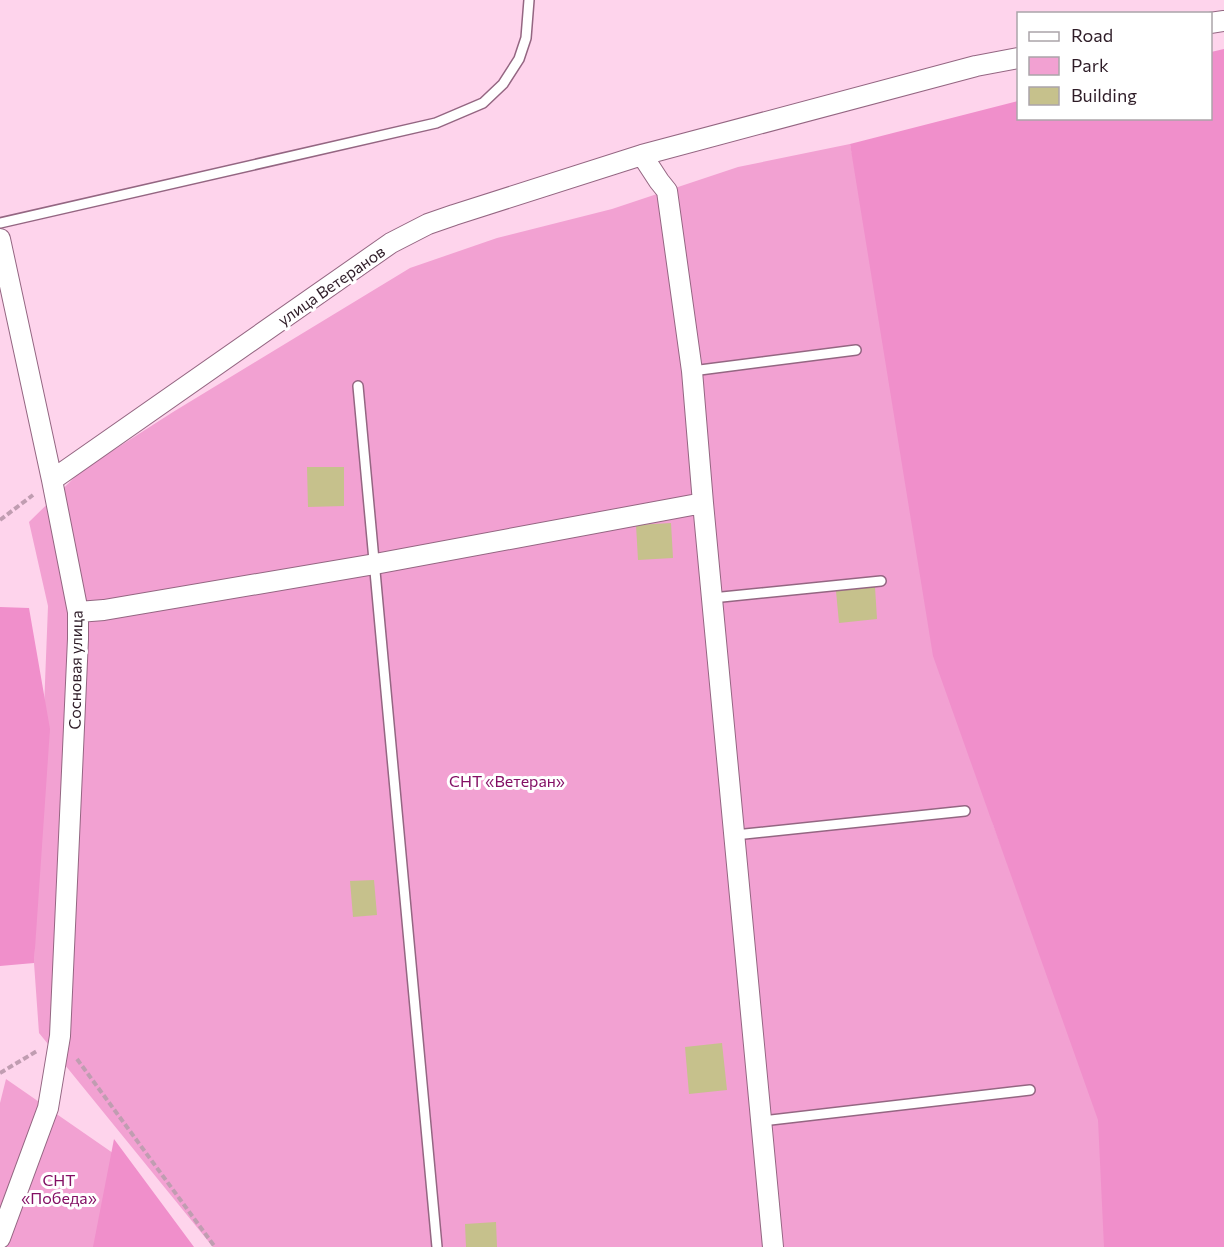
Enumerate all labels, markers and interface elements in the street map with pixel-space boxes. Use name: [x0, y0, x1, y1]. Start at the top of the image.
legend: [1017, 12, 1212, 120]
text: Road: [1071, 24, 1113, 46]
text: Park: [1071, 54, 1109, 76]
text: Building: [1071, 84, 1137, 106]
street label: улица Ветеранов: [274, 241, 388, 329]
street label: Сосновая улица: [64, 610, 86, 730]
park label: СНТ «Ветеран»: [449, 771, 565, 790]
park label: СНТ «Победа»: [21, 1170, 97, 1207]

